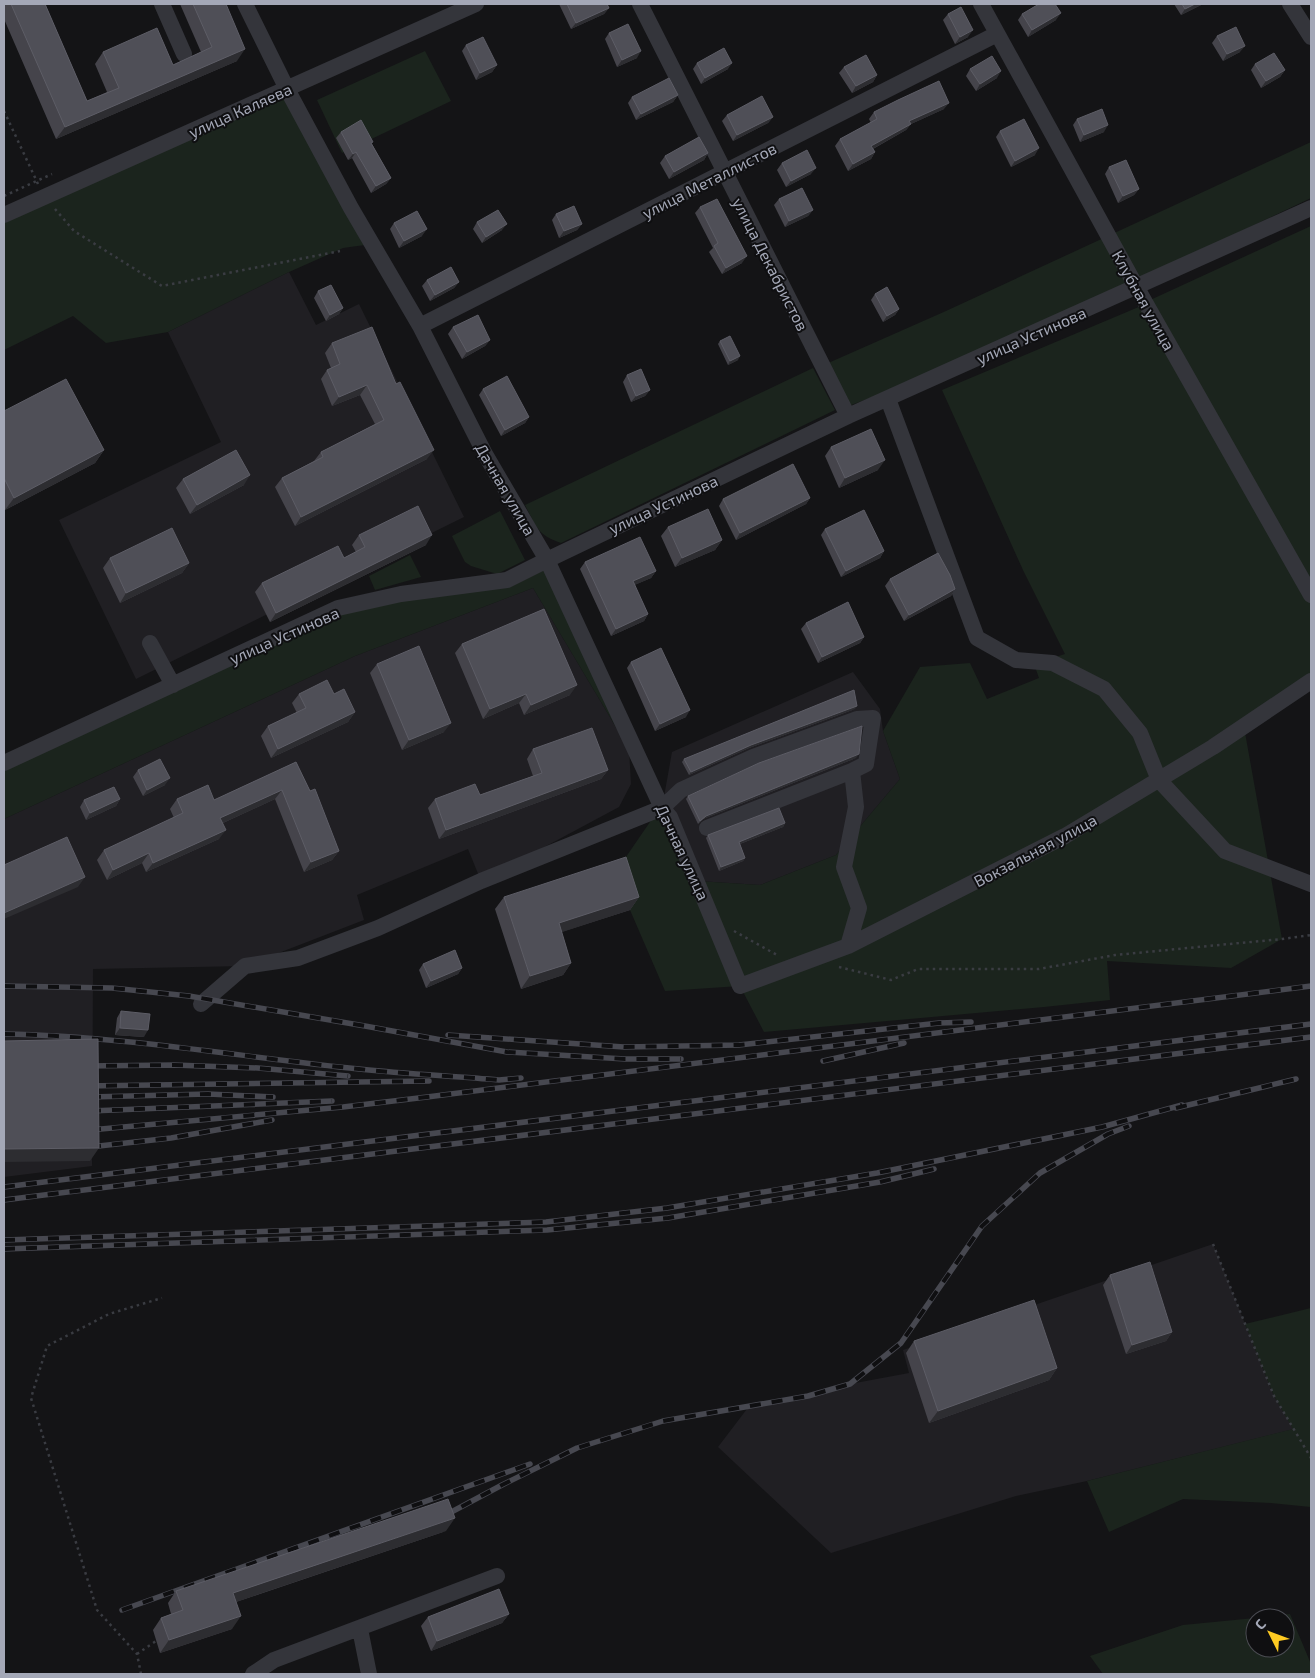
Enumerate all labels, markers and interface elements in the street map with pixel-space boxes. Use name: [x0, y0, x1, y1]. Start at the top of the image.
street label: улица Каляева: [186, 79, 295, 142]
street label: улица Металлистов: [639, 138, 780, 223]
street label: улица Декабристов: [728, 194, 813, 334]
street label: Клубная улица: [1108, 247, 1179, 354]
street label: улица Устинова: [973, 302, 1089, 369]
street label: Дачная улица: [471, 439, 540, 539]
street label: улица Устинова: [606, 470, 721, 538]
street label: улица Устинова: [226, 602, 342, 669]
street label: Дачная улица: [652, 801, 713, 903]
street label: Вокзальная улица: [970, 810, 1100, 891]
north arrow: [1245, 1608, 1295, 1658]
text: С: [1251, 1615, 1269, 1633]

